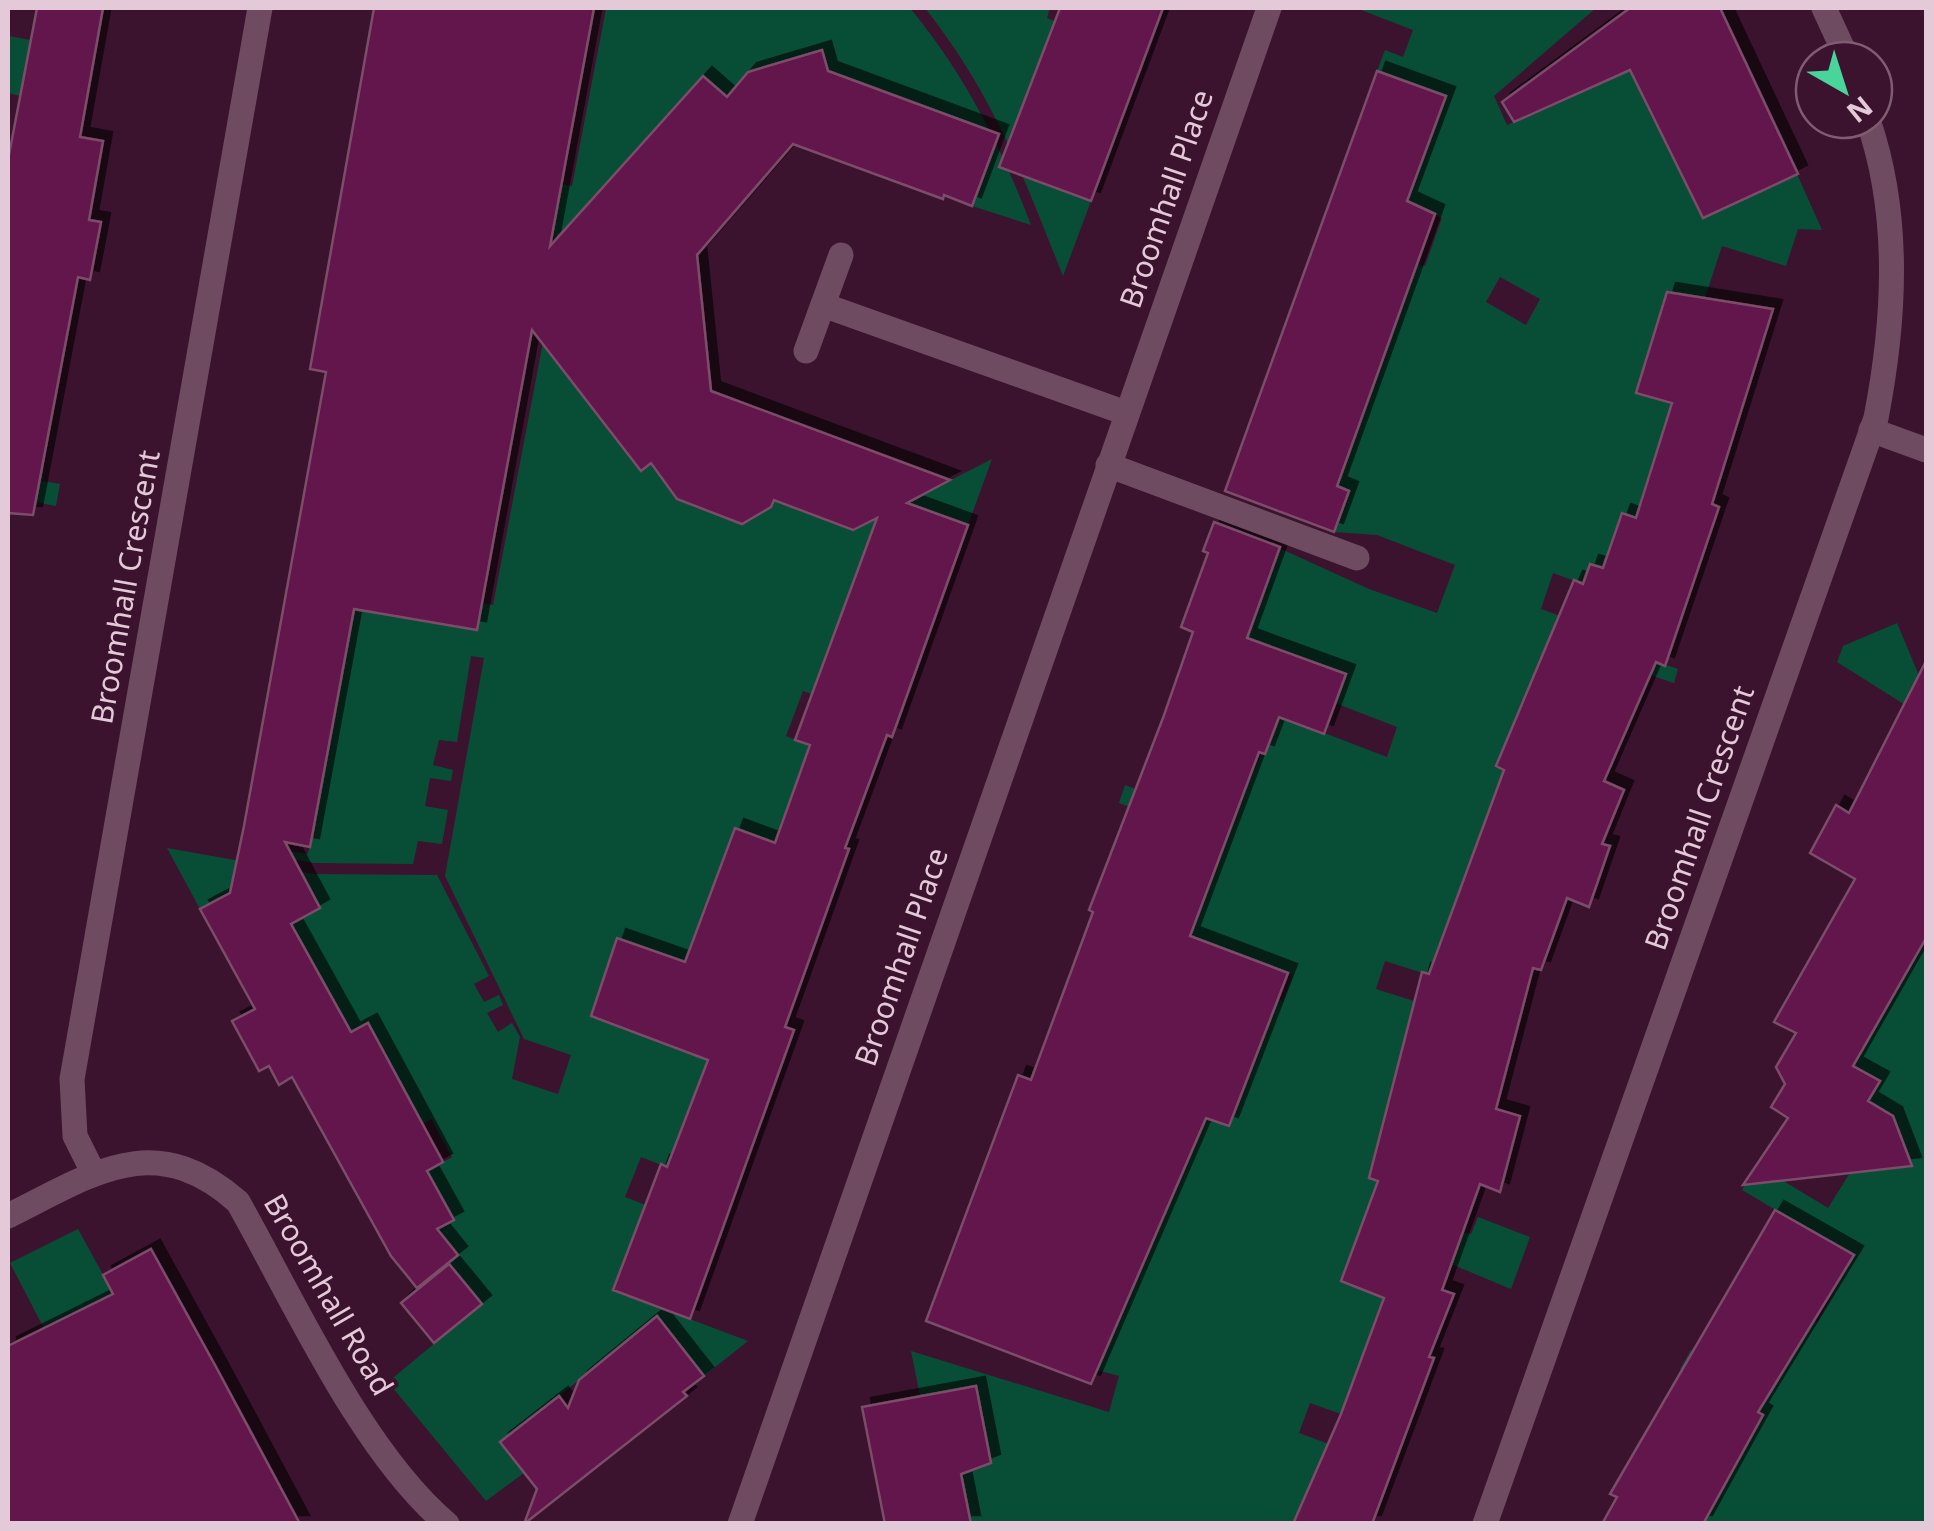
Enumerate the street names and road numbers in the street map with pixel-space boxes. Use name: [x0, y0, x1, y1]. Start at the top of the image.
street label: Broomhall Place: [1109, 84, 1222, 313]
street label: Broomhall Crescent: [80, 447, 169, 727]
street label: Broomhall Crescent: [1634, 680, 1763, 955]
street label: Broomhall Place: [844, 842, 957, 1071]
street label: Broomhall Road: [255, 1186, 404, 1403]

